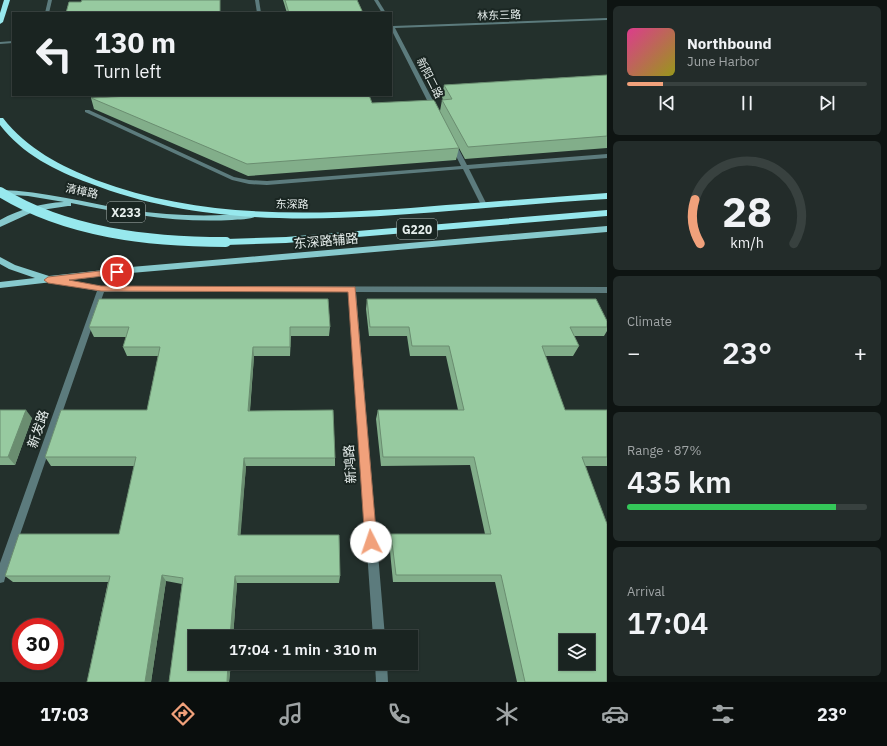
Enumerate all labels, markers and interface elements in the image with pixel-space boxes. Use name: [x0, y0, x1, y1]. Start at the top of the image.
street label: 林东三路: [477, 7, 521, 23]
text: 130 m: [94, 24, 176, 61]
icon: left: [28, 28, 80, 80]
text: Northbound: [687, 34, 772, 53]
text: June Harbor: [687, 53, 759, 70]
street label: 新阳二路: [414, 55, 446, 101]
text: Turn left: [94, 60, 162, 83]
icon: previous: [656, 92, 678, 114]
icon: pause: [736, 92, 758, 114]
icon: next: [816, 92, 838, 114]
street label: 清樟路: [64, 181, 100, 201]
text: 28: [722, 184, 772, 238]
street label: 东深路: [275, 197, 309, 211]
road number: X233: [107, 202, 145, 222]
road number: G220: [397, 219, 437, 239]
street label: 东深路辅路: [293, 230, 359, 252]
text: km/h: [730, 232, 764, 251]
pin: [100, 255, 134, 289]
icon: arrive: [106, 261, 128, 283]
text: Climate: [627, 313, 672, 330]
text: 23°: [722, 333, 772, 372]
text: −: [627, 338, 640, 367]
text: +: [854, 338, 867, 367]
street label: 新发路: [24, 408, 52, 450]
text: Range · 87%: [627, 442, 701, 459]
street label: 新鸿路: [340, 444, 360, 484]
text: 435 km: [627, 462, 732, 501]
position arrow: [350, 521, 392, 563]
text: Arrival: [627, 583, 665, 600]
text: 17:04: [627, 603, 709, 642]
speed limit sign: 30: [12, 618, 64, 670]
map controls: [559, 634, 595, 670]
button: layers: [559, 634, 595, 670]
text: 17:04 · 1 min · 310 m: [229, 640, 377, 659]
icon: directions: [169, 700, 197, 728]
icon: music: [277, 700, 305, 728]
icon: phone: [385, 700, 413, 728]
icon: climate: [493, 700, 521, 728]
icon: car: [601, 700, 629, 728]
icon: filters: [709, 700, 737, 728]
text: 17:03: [40, 703, 89, 726]
text: 23°: [817, 703, 847, 726]

